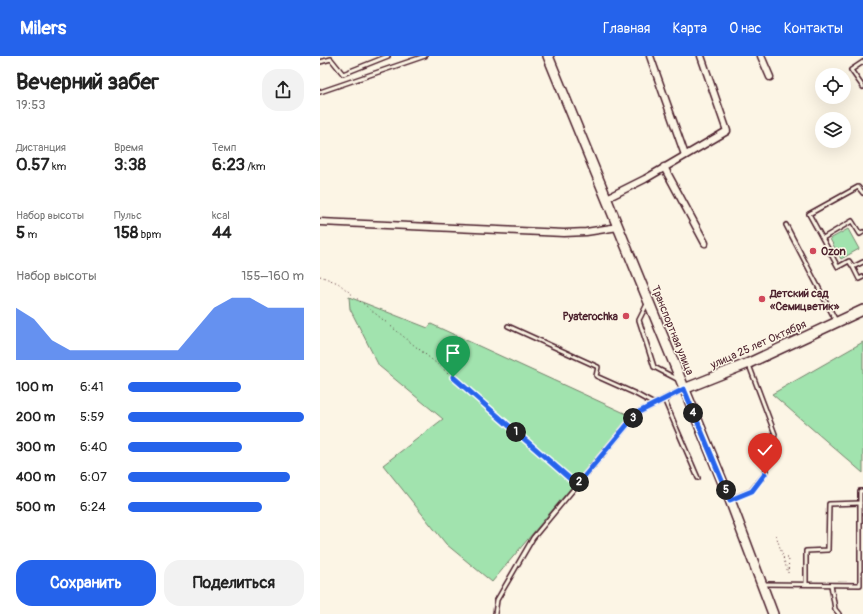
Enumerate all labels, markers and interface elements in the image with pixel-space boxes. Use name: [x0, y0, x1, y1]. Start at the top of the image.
text: Milers: [20, 16, 66, 40]
text: Главная: [603, 20, 650, 37]
text: Карта: [672, 20, 707, 37]
text: О нас: [729, 20, 762, 37]
text: Контакты: [784, 20, 843, 37]
text: Вечерний забег: [16, 68, 159, 96]
map controls: [815, 68, 851, 148]
button: locate: [815, 68, 851, 104]
button: share: [262, 69, 304, 111]
text: 19:53: [16, 97, 46, 113]
button: layers: [815, 112, 851, 148]
text: Дистанция: [16, 141, 66, 154]
text: Время: [114, 141, 143, 154]
text: Темп: [212, 141, 236, 154]
text: 0.57: [16, 154, 50, 175]
text: 3:38: [114, 154, 146, 175]
text: 6:23: [212, 154, 245, 175]
text: km: [50, 160, 66, 173]
text: /km: [245, 160, 266, 173]
text: Набор высоты: [16, 209, 84, 222]
text: Пульс: [114, 209, 142, 222]
text: kcal: [212, 209, 230, 222]
text: 5: [16, 222, 25, 243]
text: 158: [114, 222, 138, 243]
text: 44: [212, 222, 232, 243]
text: m: [25, 228, 37, 241]
text: bpm: [138, 228, 161, 241]
place label: Ozon: [821, 245, 846, 258]
marker: Ozon: [808, 246, 818, 256]
text: Набор высоты: [16, 268, 97, 284]
text: 155–160 m: [241, 268, 304, 284]
street label: Транспортная улица: [649, 284, 696, 377]
place label: Детский сад «Семицветик»: [769, 287, 840, 313]
marker: Детский сад «Семицветик»: [757, 294, 767, 304]
place label: Pyaterochka: [563, 310, 618, 323]
marker: Pyaterochka: [621, 311, 631, 321]
street label: улица 25 лет Октября: [707, 317, 808, 372]
pin: [436, 336, 470, 377]
icon: arrive: [442, 342, 464, 364]
text: 100 m: [16, 379, 53, 395]
text: 6:41: [80, 379, 104, 395]
pin: 4: [683, 403, 703, 423]
text: 4: [690, 406, 696, 419]
pin: 3: [623, 408, 643, 428]
text: 200 m: [16, 409, 55, 425]
text: 5:59: [80, 409, 104, 425]
text: 3: [630, 411, 636, 424]
pin: 1: [506, 422, 526, 442]
text: 1: [514, 425, 518, 438]
pin: [748, 433, 782, 474]
text: 300 m: [16, 439, 55, 455]
text: 6:40: [80, 439, 107, 455]
icon: check: [754, 439, 776, 461]
text: 400 m: [16, 469, 56, 485]
text: 6:07: [80, 469, 107, 485]
pin: 2: [569, 472, 589, 492]
text: 2: [576, 475, 582, 488]
pin: 5: [716, 480, 736, 500]
text: 5: [723, 483, 729, 496]
text: 500 m: [16, 499, 55, 515]
text: 6:24: [80, 499, 106, 515]
button: Сохранить: [16, 560, 156, 606]
button: Поделиться: [164, 560, 304, 606]

